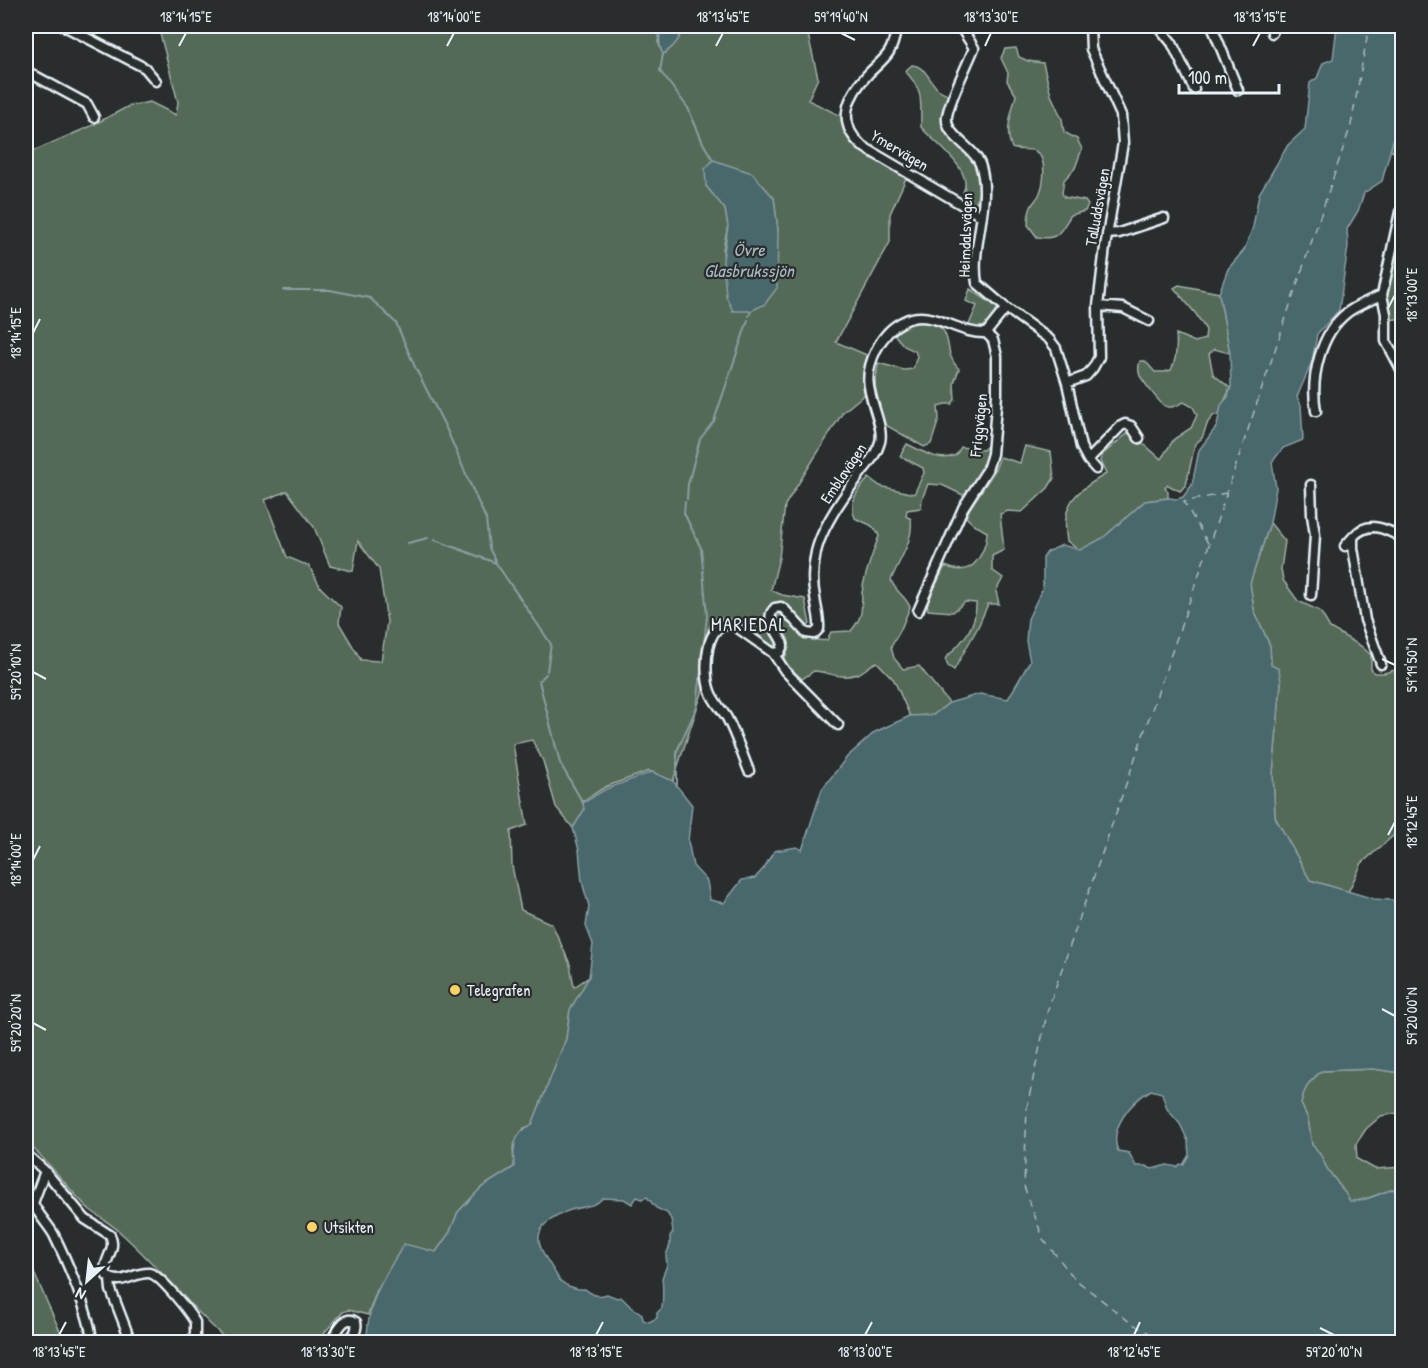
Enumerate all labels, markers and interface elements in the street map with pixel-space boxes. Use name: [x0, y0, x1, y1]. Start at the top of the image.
text: 18°14'15"E: [160, 6, 212, 27]
text: 18°14'00"E: [427, 6, 481, 27]
text: 18°13'45"E: [696, 6, 750, 27]
text: 59°19'40"N: [814, 6, 868, 27]
text: 18°13'30"E: [964, 6, 1019, 27]
text: 18°13'15"E: [1233, 6, 1287, 27]
scale bar: [1179, 57, 1280, 95]
text: 100 m: [1188, 65, 1227, 90]
street label: Ymervägen: [867, 124, 933, 176]
street label: Talluddsvägen: [1079, 166, 1115, 248]
street label: Heimdalsvägen: [953, 192, 977, 278]
water label: Övre Glasbrukssjön: [704, 237, 796, 283]
text: 18°13'00"E: [1401, 267, 1422, 322]
text: 18°14'15"E: [5, 307, 26, 359]
street label: Friggvägen: [964, 392, 992, 459]
street label: Emblavägen: [815, 438, 871, 508]
district label: MARIEDAL: [711, 612, 787, 637]
text: 59°19'50"N: [1401, 638, 1422, 692]
text: 59°20'10"N: [5, 644, 26, 700]
text: 18°12'45"E: [1401, 795, 1422, 849]
text: 18°14'00"E: [5, 833, 26, 887]
place label: Telegrafen: [467, 979, 530, 1001]
marker: Telegrafen: [448, 983, 462, 997]
text: 59°20'00"N: [1401, 987, 1422, 1045]
text: 59°20'20"N: [5, 994, 26, 1052]
place label: Utsikten: [324, 1216, 374, 1238]
marker: Utsikten: [305, 1220, 319, 1234]
north arrow: [57, 1251, 117, 1311]
text: N: [71, 1282, 89, 1306]
text: 18°13'45"E: [32, 1341, 86, 1362]
text: 18°13'30"E: [301, 1341, 356, 1362]
text: 18°13'15"E: [569, 1341, 623, 1362]
text: 18°13'00"E: [838, 1341, 893, 1362]
text: 18°12'45"E: [1107, 1341, 1161, 1362]
text: 59°20'10"N: [1306, 1341, 1362, 1362]

